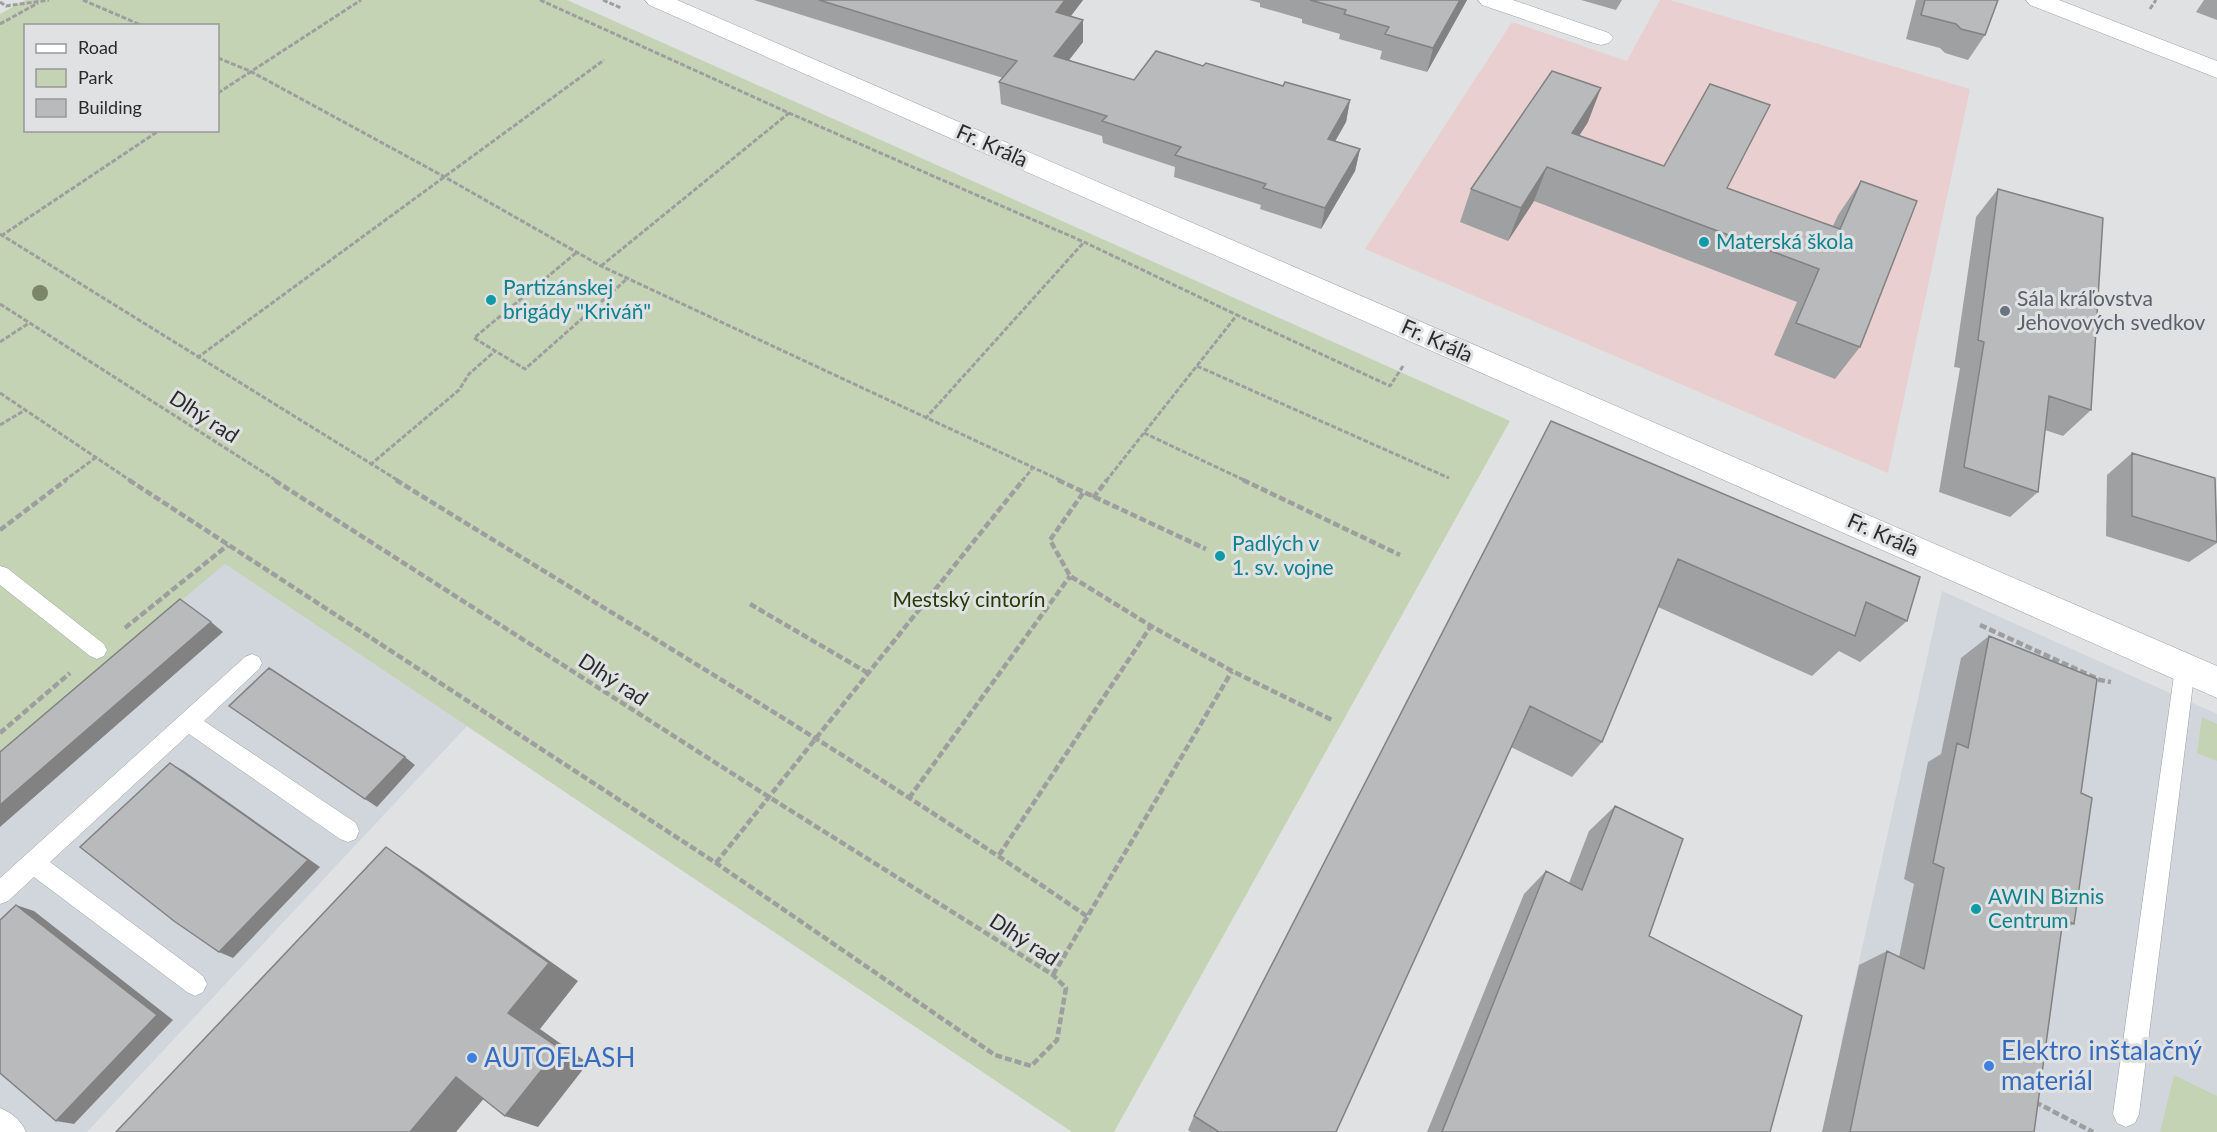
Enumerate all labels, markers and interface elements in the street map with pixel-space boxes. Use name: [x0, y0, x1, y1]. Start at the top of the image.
legend: [24, 24, 219, 132]
text: Road: [78, 36, 118, 58]
text: Park: [78, 66, 114, 88]
text: Building: [78, 96, 142, 118]
street label: Fr. Kráľa: [953, 118, 1032, 171]
place label: Materská škola: [1716, 228, 1854, 253]
marker: Materská škola: [1697, 235, 1711, 249]
place label: Partizánskej brigády "Kriváň": [503, 274, 651, 323]
place label: Sála kráľovstva Jehovových svedkov: [2017, 285, 2206, 334]
marker: Partizánskej brigády "Kriváň": [484, 293, 498, 307]
marker: Sála kráľovstva Jehovových svedkov: [1998, 304, 2012, 318]
street label: Fr. Kráľa: [1398, 313, 1477, 366]
street label: Dlhý rad: [165, 384, 244, 447]
street label: Fr. Kráľa: [1844, 507, 1923, 560]
place label: Padlých v 1. sv. vojne: [1232, 530, 1334, 579]
marker: Padlých v 1. sv. vojne: [1213, 549, 1227, 563]
park label: Mestský cintorín: [893, 586, 1045, 611]
street label: Dlhý rad: [574, 647, 653, 710]
place label: AWIN Biznis Centrum: [1988, 883, 2104, 932]
marker: AWIN Biznis Centrum: [1969, 902, 1983, 916]
street label: Dlhý rad: [985, 907, 1064, 970]
place label: Elektro inštalačný materiál: [2001, 1034, 2203, 1096]
place label: AUTOFLASH: [484, 1041, 635, 1073]
marker: AUTOFLASH: [465, 1051, 479, 1065]
marker: Elektro inštalačný materiál: [1982, 1059, 1996, 1073]

